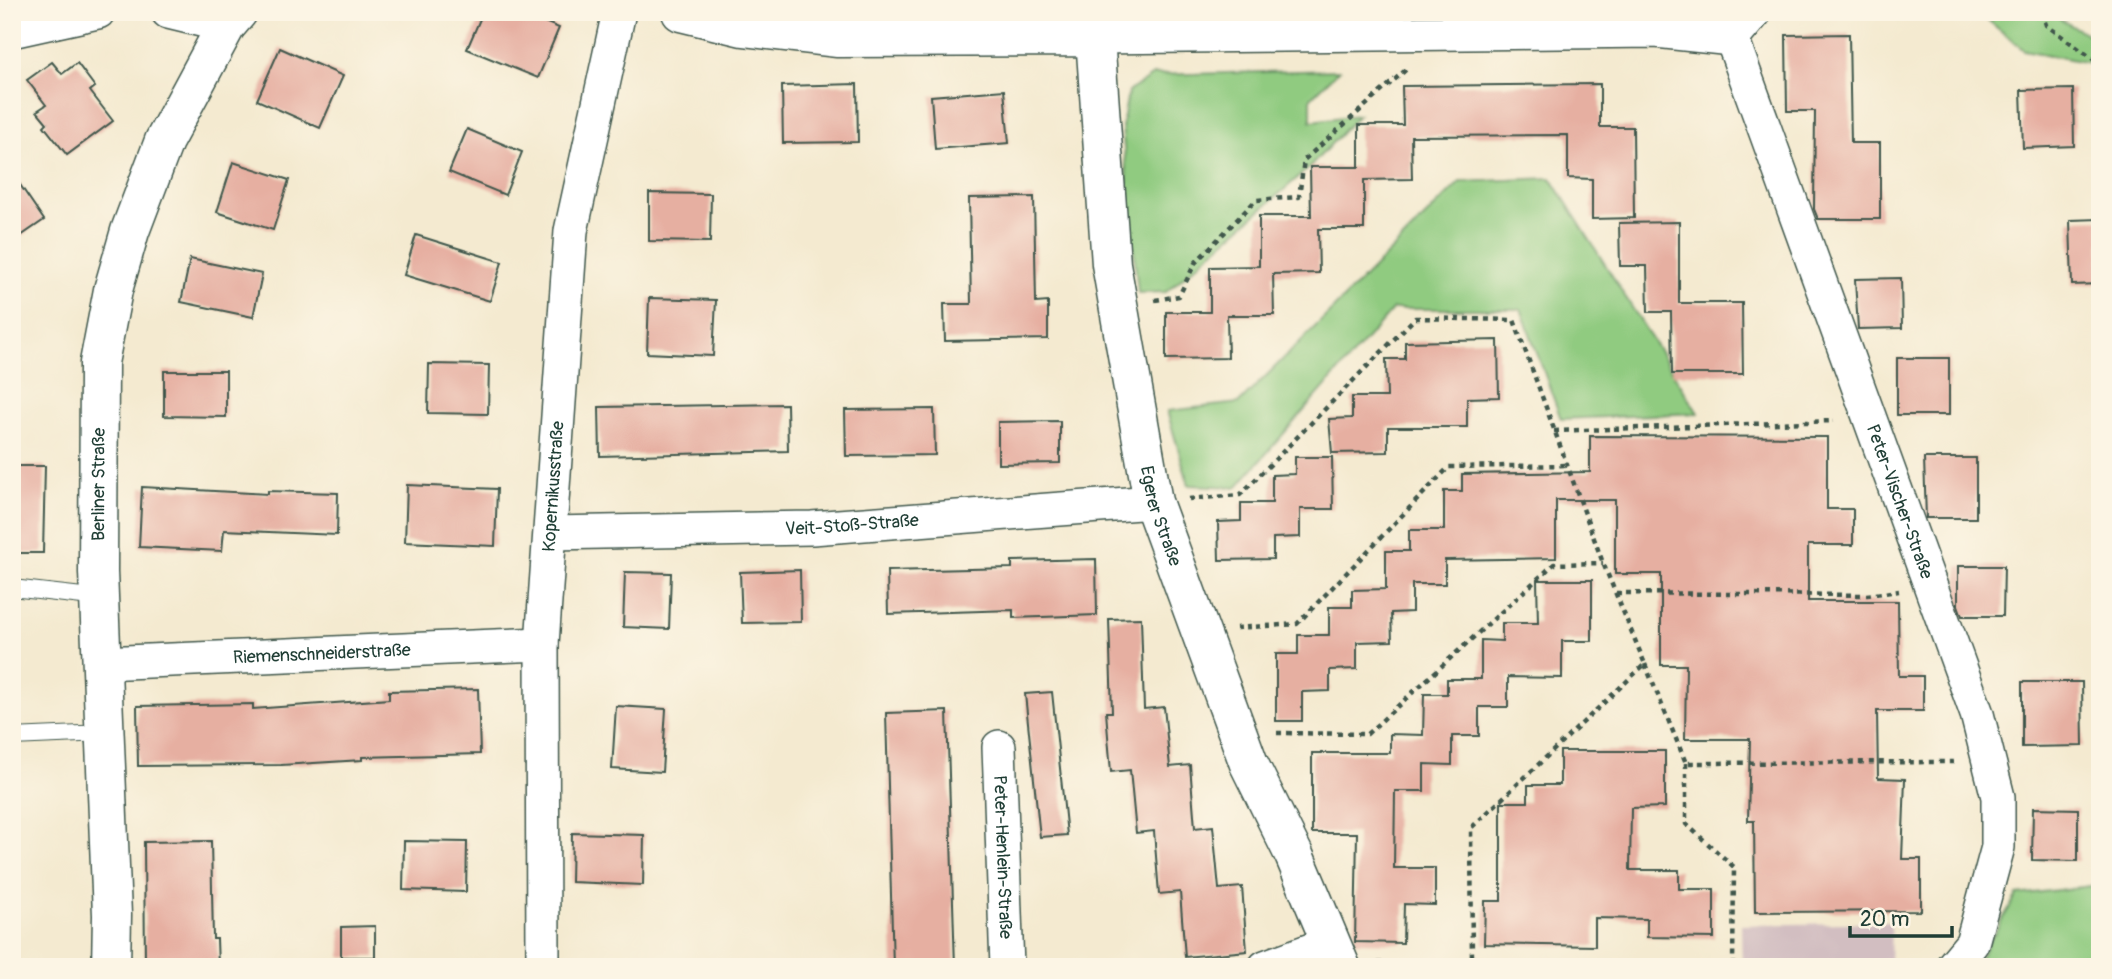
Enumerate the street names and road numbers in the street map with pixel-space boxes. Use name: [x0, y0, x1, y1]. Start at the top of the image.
street label: Kopernikusstraße: [537, 420, 569, 553]
street label: Peter-Vischer-Straße: [1861, 421, 1939, 582]
street label: Berliner Straße: [87, 427, 110, 541]
street label: Egerer Straße: [1135, 464, 1187, 569]
street label: Veit-Stoß-Straße: [785, 508, 920, 540]
street label: Riemenschneiderstraße: [232, 638, 411, 669]
street label: Peter-Henlein-Straße: [989, 775, 1017, 939]

